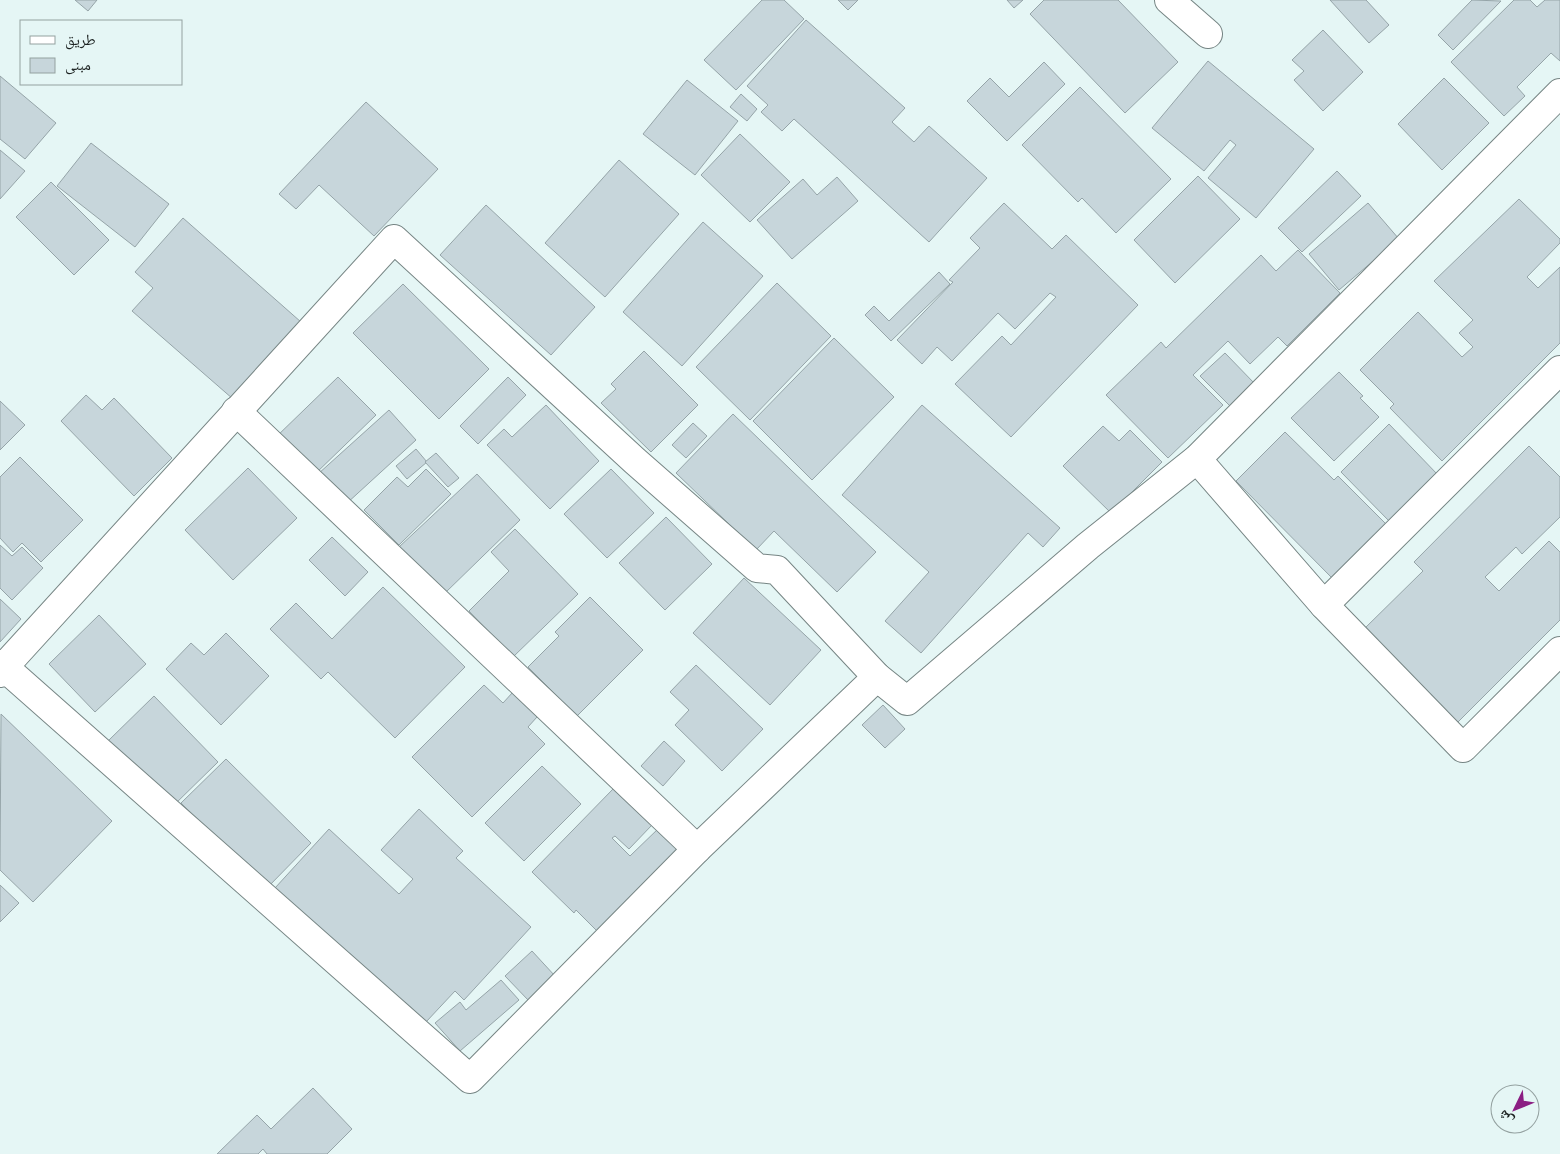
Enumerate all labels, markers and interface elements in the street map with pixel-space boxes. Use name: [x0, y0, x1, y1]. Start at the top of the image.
legend: [20, 20, 182, 85]
text: طريق: [65, 29, 96, 55]
text: مبنى: [65, 54, 91, 80]
north arrow: [1490, 1084, 1540, 1134]
text: ش: [1493, 1103, 1521, 1130]

